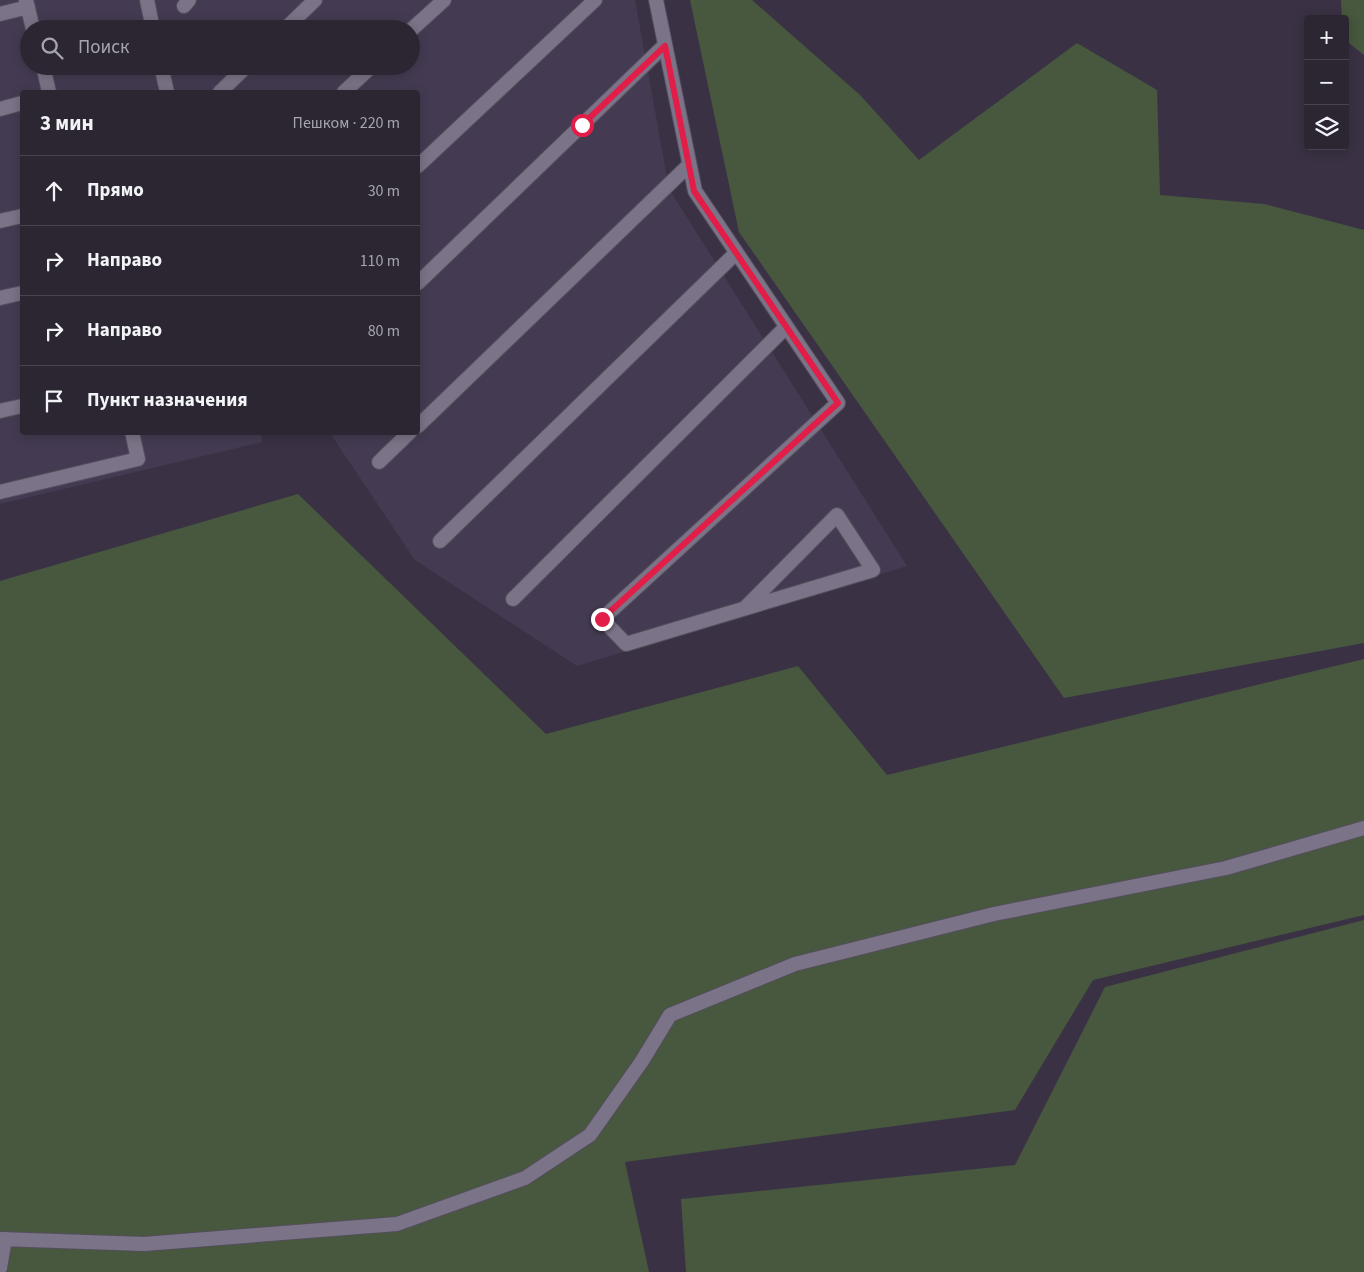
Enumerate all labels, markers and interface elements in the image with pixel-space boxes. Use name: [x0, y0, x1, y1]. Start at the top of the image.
map controls: [1304, 15, 1349, 150]
button: +: [1304, 15, 1349, 60]
search box: [20, 20, 420, 75]
icon: search: [38, 34, 66, 62]
text: Поиск: [78, 34, 129, 61]
button: −: [1304, 60, 1349, 105]
button: layers: [1304, 105, 1349, 150]
text: 3 мин: [40, 108, 94, 138]
text: Пешком · 220 m: [293, 112, 400, 134]
route start: [571, 114, 594, 137]
icon: ahead: [40, 177, 68, 205]
text: Прямо: [87, 177, 144, 204]
text: 30 m: [368, 180, 400, 202]
icon: right: [40, 247, 68, 275]
text: Направо: [87, 247, 162, 274]
text: 110 m: [360, 250, 400, 272]
icon: right: [40, 317, 68, 345]
text: Направо: [87, 317, 162, 344]
text: 80 m: [368, 320, 400, 342]
icon: arrive: [40, 387, 68, 415]
text: Пункт назначения: [87, 387, 248, 414]
route end: [591, 608, 614, 631]

